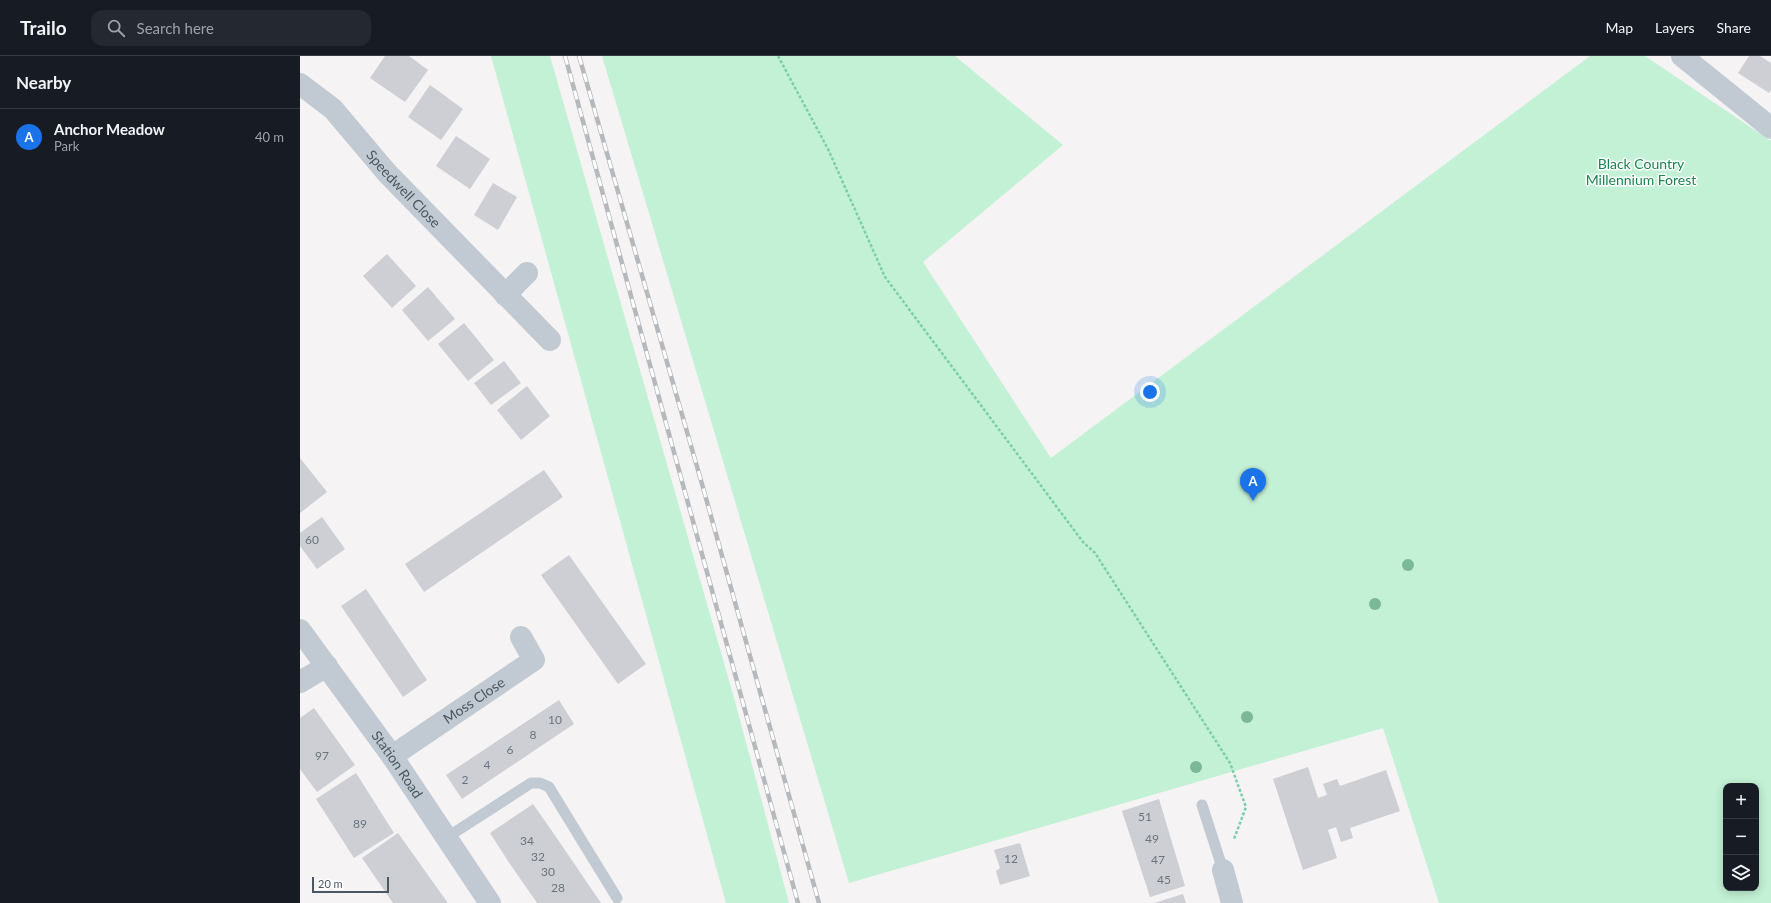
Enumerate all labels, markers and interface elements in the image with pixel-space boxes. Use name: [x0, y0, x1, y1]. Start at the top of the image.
search box: [91, 10, 371, 46]
text: Trailo: [20, 16, 67, 39]
icon: search: [105, 17, 127, 39]
text: Search here: [137, 19, 214, 37]
text: Map: [1605, 19, 1633, 36]
text: Layers: [1655, 19, 1695, 36]
text: Share: [1717, 19, 1751, 36]
text: Nearby: [16, 72, 71, 93]
text: Anchor Meadow: [54, 120, 165, 138]
text: A: [24, 129, 34, 145]
text: 40 m: [255, 129, 284, 145]
text: Park: [54, 138, 79, 154]
street label: Speedwell Close: [363, 146, 445, 231]
park label: Black Country Millennium Forest: [1586, 155, 1696, 188]
your location: [1140, 382, 1160, 402]
pin: A: [1240, 468, 1266, 501]
house number: 60: [305, 532, 319, 547]
street label: Moss Close: [440, 673, 508, 727]
house number: 10: [548, 712, 562, 727]
street label: Station Road: [368, 727, 427, 801]
house number: 8: [530, 727, 537, 742]
house number: 6: [507, 742, 514, 757]
house number: 97: [315, 748, 329, 763]
house number: 4: [484, 757, 491, 772]
house number: 2: [462, 772, 469, 787]
map controls: [1723, 783, 1759, 891]
button: +: [1723, 783, 1759, 819]
house number: 51: [1138, 809, 1152, 824]
house number: 89: [353, 816, 367, 831]
button: −: [1723, 819, 1759, 855]
house number: 49: [1145, 831, 1159, 846]
house number: 34: [520, 833, 534, 848]
house number: 32: [531, 849, 545, 864]
house number: 12: [1004, 851, 1018, 866]
house number: 47: [1151, 852, 1165, 867]
button: layers: [1723, 855, 1759, 891]
house number: 30: [541, 864, 555, 879]
house number: 45: [1157, 872, 1171, 887]
scale bar: [312, 875, 389, 894]
text: 20 m: [318, 877, 343, 890]
house number: 28: [551, 880, 565, 895]

